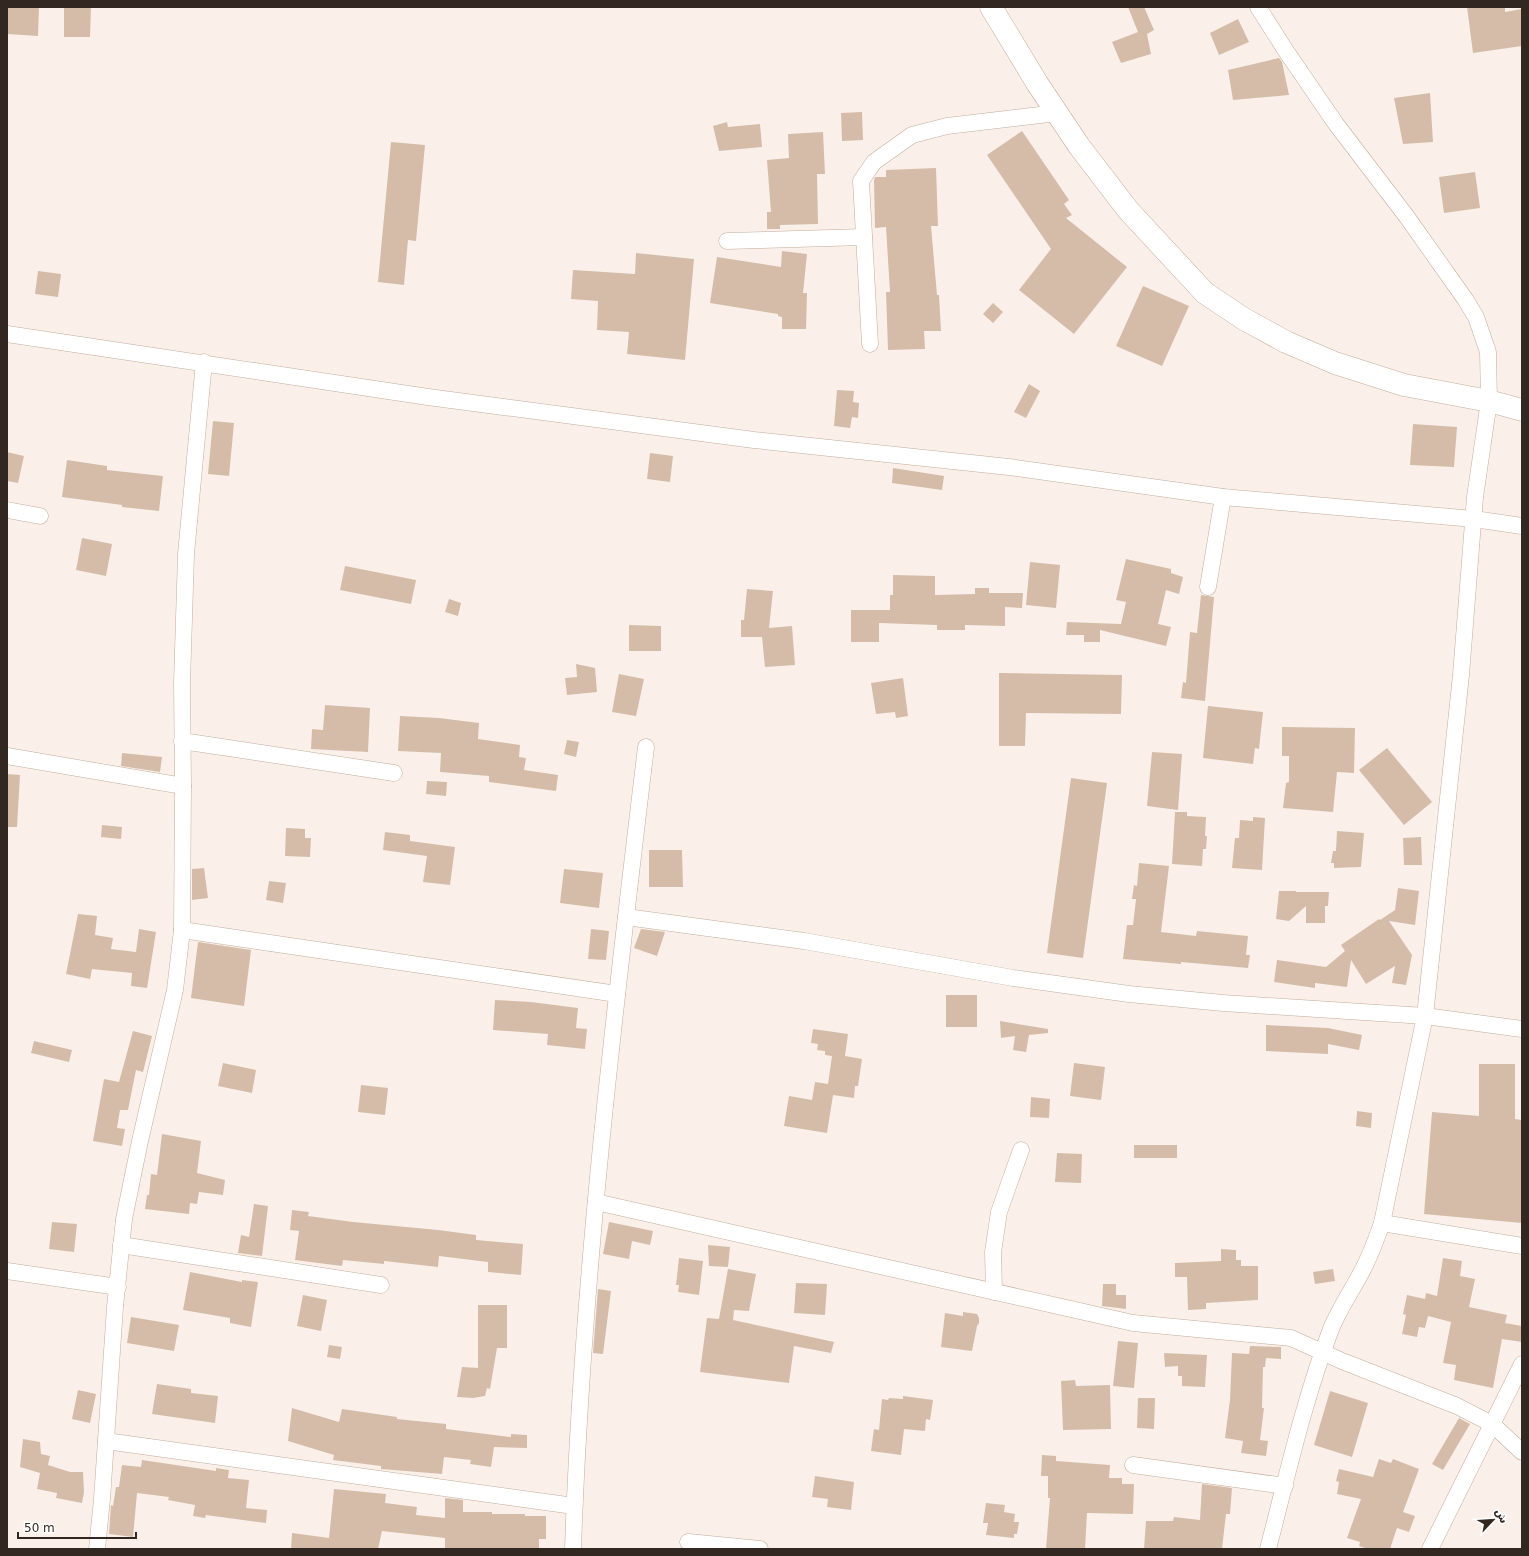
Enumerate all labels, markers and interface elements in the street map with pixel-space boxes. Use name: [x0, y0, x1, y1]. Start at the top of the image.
north arrow: [1473, 1500, 1513, 1540]
text: ش: [1493, 1506, 1511, 1526]
scale bar: [18, 1514, 136, 1540]
text: 50 m: [24, 1521, 55, 1535]

